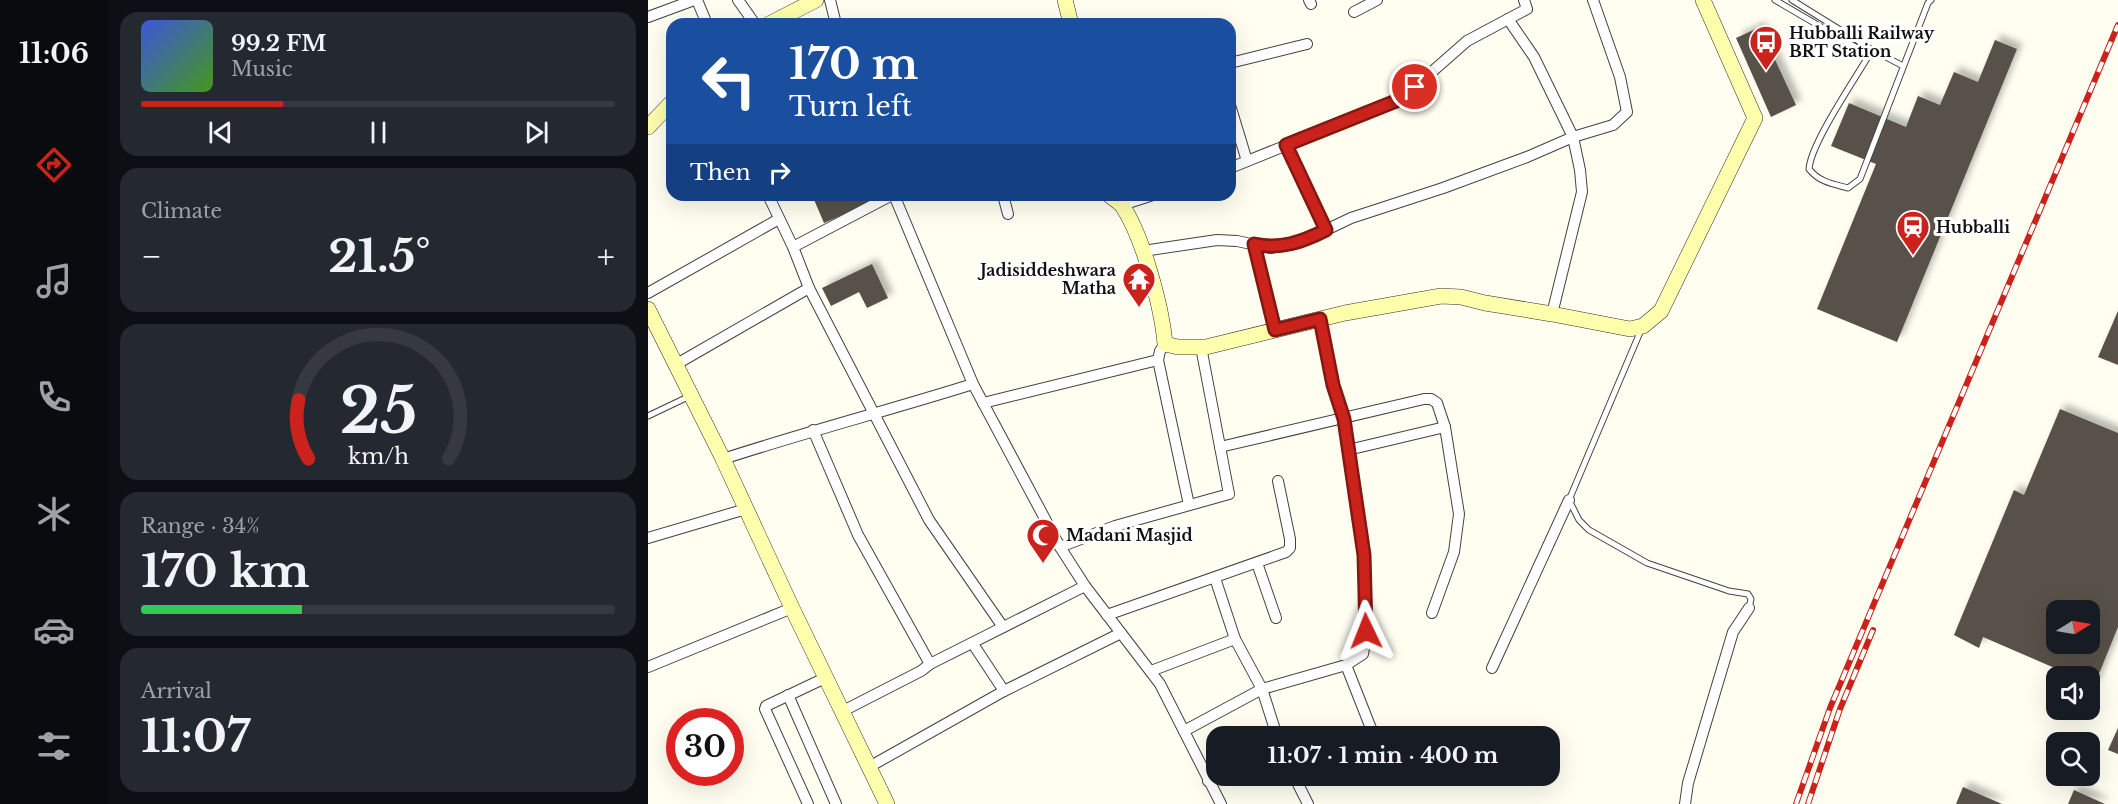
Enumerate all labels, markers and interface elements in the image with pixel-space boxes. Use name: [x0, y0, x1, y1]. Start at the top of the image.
place label: Hubballi Railway BRT Station: [1789, 23, 1935, 61]
bus stop icon: Hubballi Railway BRT Station: [1748, 24, 1784, 71]
text: 99.2 FM: [231, 30, 326, 57]
text: 11:06: [19, 37, 89, 70]
text: 170 m: [789, 38, 918, 90]
icon: left: [690, 42, 768, 120]
text: Music: [231, 57, 292, 81]
pin: [1389, 61, 1440, 112]
icon: arrive: [1398, 70, 1431, 103]
text: Turn left: [789, 90, 912, 123]
icon: previous: [204, 116, 237, 149]
icon: pause: [362, 116, 395, 149]
icon: next: [520, 116, 553, 149]
icon: directions: [33, 144, 75, 186]
icon: right: [763, 156, 796, 189]
text: Then: [690, 159, 751, 186]
text: Climate: [141, 199, 222, 223]
station icon: Hubballi: [1895, 209, 1931, 256]
place label: Hubballi: [1936, 217, 2010, 237]
text: 21.5°: [328, 228, 431, 284]
text: −: [141, 236, 162, 277]
text: +: [597, 236, 615, 277]
icon: music: [33, 260, 75, 302]
place label: Jadisiddeshwara Matha: [977, 260, 1116, 298]
temple icon: Jadisiddeshwara Matha: [1121, 261, 1157, 308]
text: 25: [339, 372, 417, 450]
icon: phone: [33, 376, 75, 418]
text: km/h: [348, 443, 409, 470]
icon: climate: [33, 493, 75, 535]
text: Range · 34%: [141, 514, 260, 538]
mosque icon: Madani Masjid: [1025, 517, 1061, 564]
place label: Madani Masjid: [1066, 525, 1193, 545]
text: 170 km: [141, 543, 309, 599]
position arrow: [1334, 599, 1398, 663]
north arrow: [2046, 600, 2100, 654]
map controls: [2046, 600, 2100, 786]
icon: car: [33, 609, 75, 651]
button: sound: [2046, 666, 2100, 720]
text: Arrival: [141, 679, 212, 703]
text: 11:07: [141, 708, 250, 764]
speed limit sign: 30: [666, 708, 744, 786]
icon: filters: [33, 725, 75, 767]
button: search: [2046, 732, 2100, 786]
text: 11:07 · 1 min · 400 m: [1268, 742, 1498, 769]

